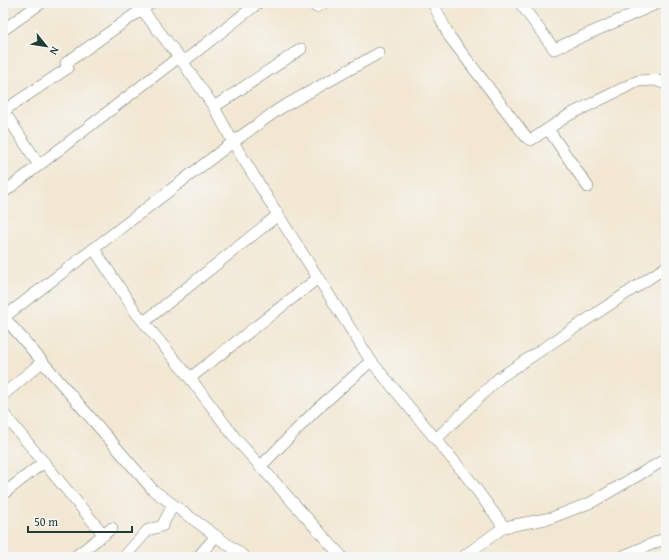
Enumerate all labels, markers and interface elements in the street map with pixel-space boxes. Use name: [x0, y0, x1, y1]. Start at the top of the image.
north arrow: [26, 26, 66, 66]
text: N: [46, 44, 63, 59]
scale bar: [28, 508, 132, 534]
text: 50 m: [34, 513, 58, 530]

